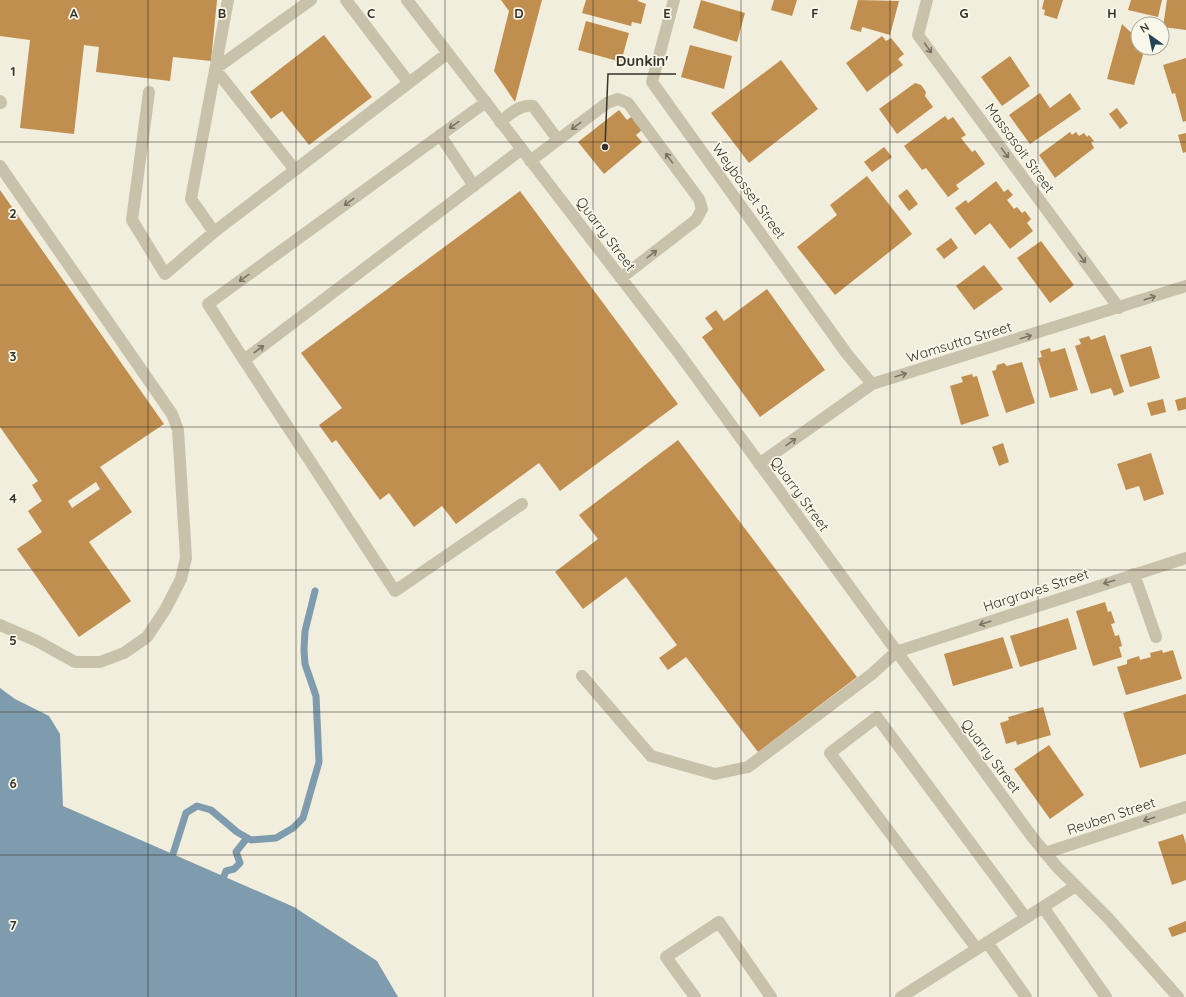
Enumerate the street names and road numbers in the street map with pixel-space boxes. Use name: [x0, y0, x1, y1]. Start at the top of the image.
street label: Massasoit Street: [981, 100, 1059, 197]
street label: Weybosset Street: [708, 140, 790, 243]
street label: Quarry Street: [572, 193, 640, 275]
street label: Wamsutta Street: [904, 317, 1014, 367]
street label: Quarry Street: [767, 453, 833, 535]
street label: Hargraves Street: [981, 564, 1091, 616]
street label: Quarry Street: [957, 715, 1025, 797]
street label: Reuben Street: [1065, 793, 1158, 839]

